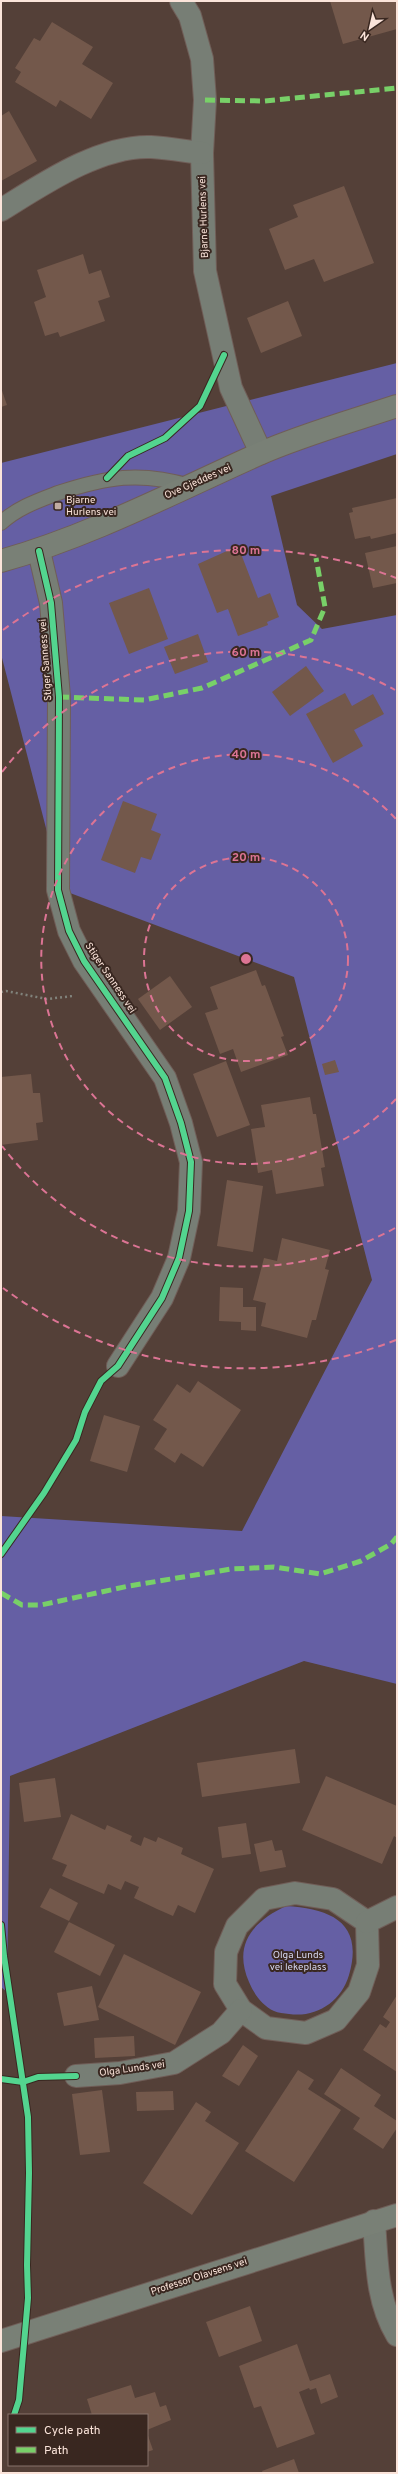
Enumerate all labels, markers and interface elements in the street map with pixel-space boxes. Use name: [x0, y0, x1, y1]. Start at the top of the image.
north arrow: [350, 8, 390, 48]
text: N: [358, 27, 372, 43]
street label: Bjarne Hurlens vei: [196, 176, 212, 258]
street label: Ove Gjeddes vei: [163, 462, 233, 502]
place label: Bjarne Hurlens vei: [66, 494, 116, 519]
marker: Bjarne Hurlens vei: [53, 501, 63, 511]
text: 80 m: [232, 543, 260, 559]
street label: Stiger Sanness vei: [37, 619, 55, 701]
text: 60 m: [232, 645, 260, 661]
text: 40 m: [231, 747, 261, 763]
text: 20 m: [232, 850, 260, 866]
street label: Stiger Sanness vei: [82, 940, 138, 1016]
centre of rings: [239, 952, 253, 966]
park label: Olga Lunds vei lekeplass: [270, 1949, 327, 1974]
street label: Olga Lunds vei: [98, 2058, 166, 2080]
street label: Professor Olavsens vei: [149, 2255, 249, 2299]
legend: [8, 2414, 148, 2466]
text: Cycle path: [44, 2423, 101, 2439]
text: Path: [44, 2443, 69, 2459]

